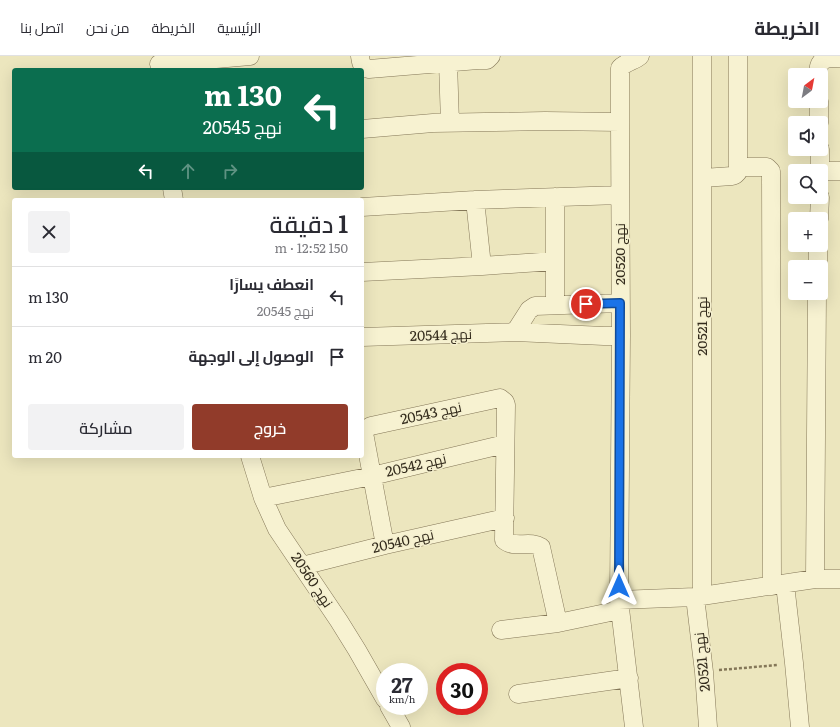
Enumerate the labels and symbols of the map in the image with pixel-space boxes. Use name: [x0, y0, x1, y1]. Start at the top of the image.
north arrow: [788, 68, 828, 108]
street label: نهج 20520: [609, 223, 629, 285]
pin: [569, 287, 603, 321]
street label: نهج 20521: [691, 296, 711, 356]
street label: نهج 20544: [409, 323, 472, 345]
street label: نهج 20543: [398, 396, 463, 428]
street label: نهج 20542: [383, 447, 448, 481]
street label: نهج 20540: [370, 523, 436, 557]
street label: نهج 20560: [287, 548, 339, 611]
position arrow: [598, 565, 640, 607]
street label: نهج 20521: [688, 631, 714, 693]
speed limit sign: 30: [436, 663, 488, 715]

